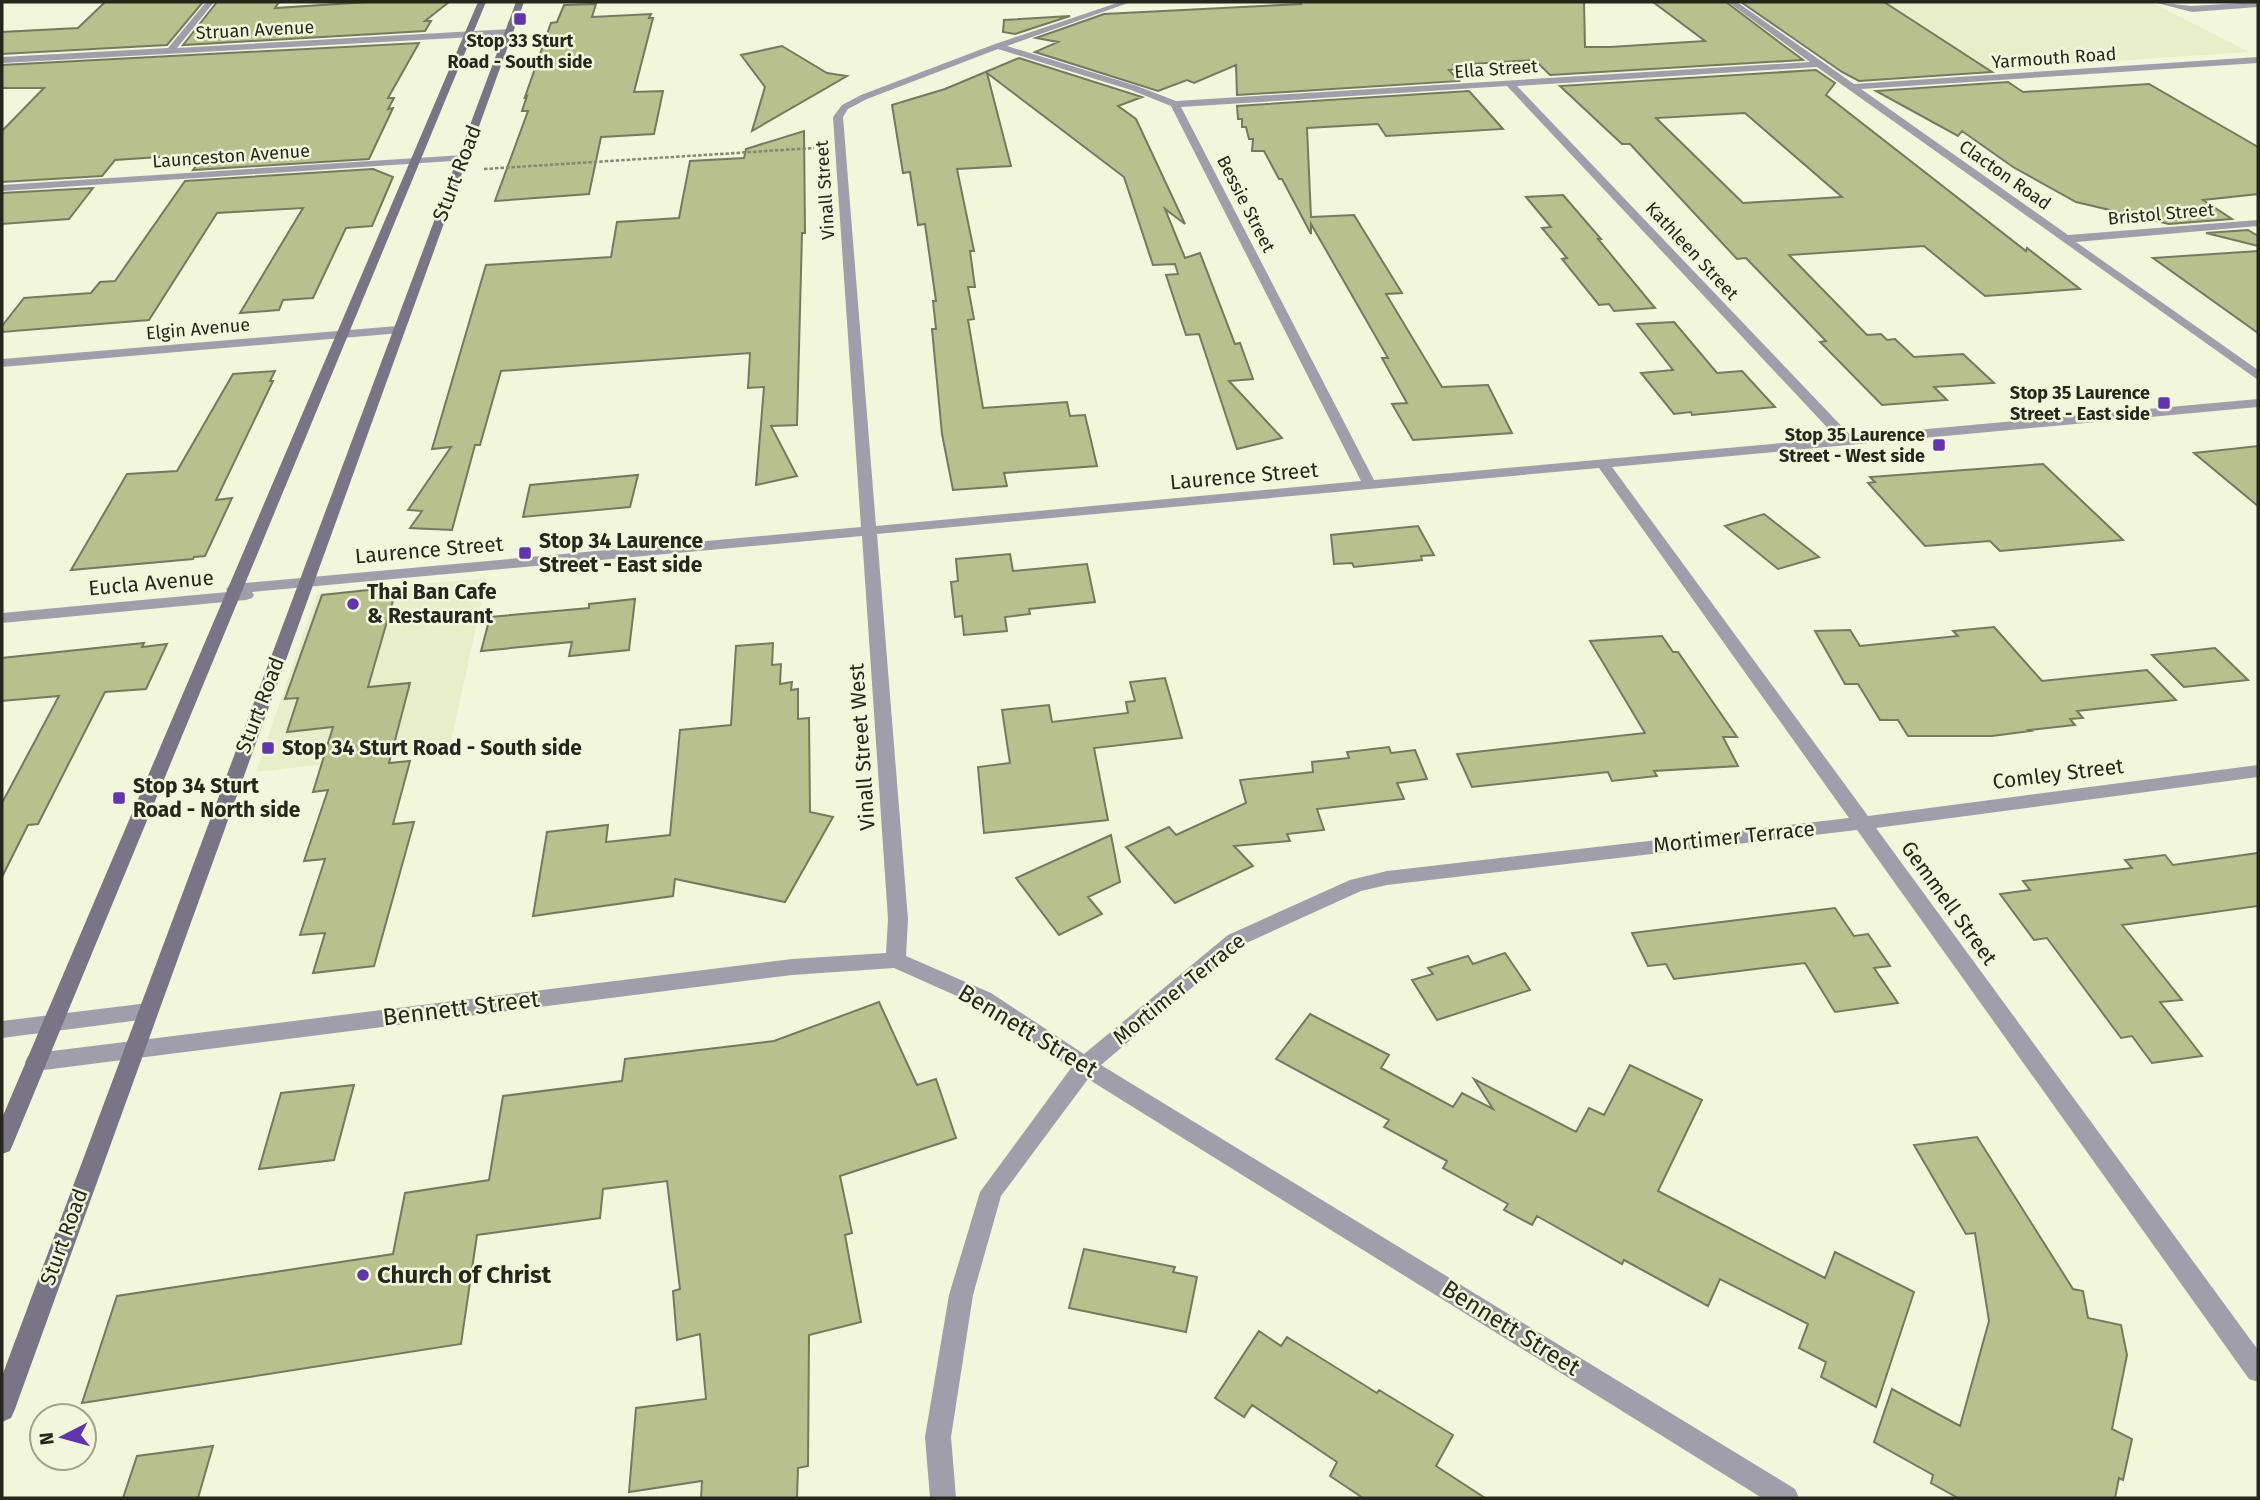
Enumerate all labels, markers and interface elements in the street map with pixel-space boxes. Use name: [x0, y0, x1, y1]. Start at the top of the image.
marker: Stop 33 Sturt Road - South side: [512, 11, 528, 27]
street label: Struan Avenue: [195, 16, 315, 44]
place label: Stop 33 Sturt Road - South side: [448, 30, 593, 73]
street label: Yarmouth Road: [1991, 43, 2117, 73]
street label: Ella Street: [1454, 55, 1539, 83]
street label: Sturt Road: [427, 121, 487, 225]
street label: Clacton Road: [1955, 135, 2055, 215]
street label: Vinall Street: [811, 139, 839, 240]
street label: Launceston Avenue: [151, 140, 311, 172]
street label: Bessie Street: [1212, 152, 1280, 257]
street label: Kathleen Street: [1641, 197, 1743, 305]
street label: Bristol Street: [2107, 198, 2216, 230]
street label: Elgin Avenue: [145, 313, 251, 345]
place label: Stop 35 Laurence Street - East side: [2010, 382, 2150, 425]
marker: Stop 35 Laurence Street - East side: [2156, 395, 2172, 411]
place label: Stop 35 Laurence Street - West side: [1779, 424, 1925, 467]
marker: Stop 35 Laurence Street - West side: [1931, 437, 1947, 453]
street label: Laurence Street: [1169, 457, 1320, 495]
place label: Stop 34 Laurence Street - East side: [539, 528, 703, 578]
street label: Laurence Street: [354, 531, 505, 569]
marker: Stop 34 Laurence Street - East side: [517, 545, 533, 561]
street label: Eucla Avenue: [87, 565, 215, 601]
place label: Thai Ban Cafe & Restaurant: [367, 579, 497, 629]
marker: Thai Ban Cafe & Restaurant: [345, 596, 361, 612]
street label: Sturt Road: [230, 653, 290, 757]
street label: Vinall Street West: [843, 662, 881, 831]
place label: Stop 34 Sturt Road - South side: [282, 735, 582, 761]
marker: Stop 34 Sturt Road - South side: [260, 740, 276, 756]
street label: Comley Street: [1991, 753, 2125, 795]
place label: Stop 34 Sturt Road - North side: [133, 773, 301, 823]
marker: Stop 34 Sturt Road - North side: [111, 790, 127, 806]
street label: Mortimer Terrace: [1652, 816, 1816, 858]
street label: Gemmell Street: [1895, 836, 2003, 970]
street label: Mortimer Terrace: [1108, 928, 1250, 1050]
street label: Bennett Street: [953, 978, 1103, 1084]
street label: Bennett Street: [381, 984, 541, 1032]
street label: Sturt Road: [35, 1185, 93, 1289]
place label: Church of Christ: [377, 1261, 552, 1289]
marker: Church of Christ: [355, 1267, 371, 1283]
street label: Bennett Street: [1437, 1274, 1586, 1382]
north arrow: [28, 1402, 98, 1472]
text: N: [34, 1431, 59, 1446]

